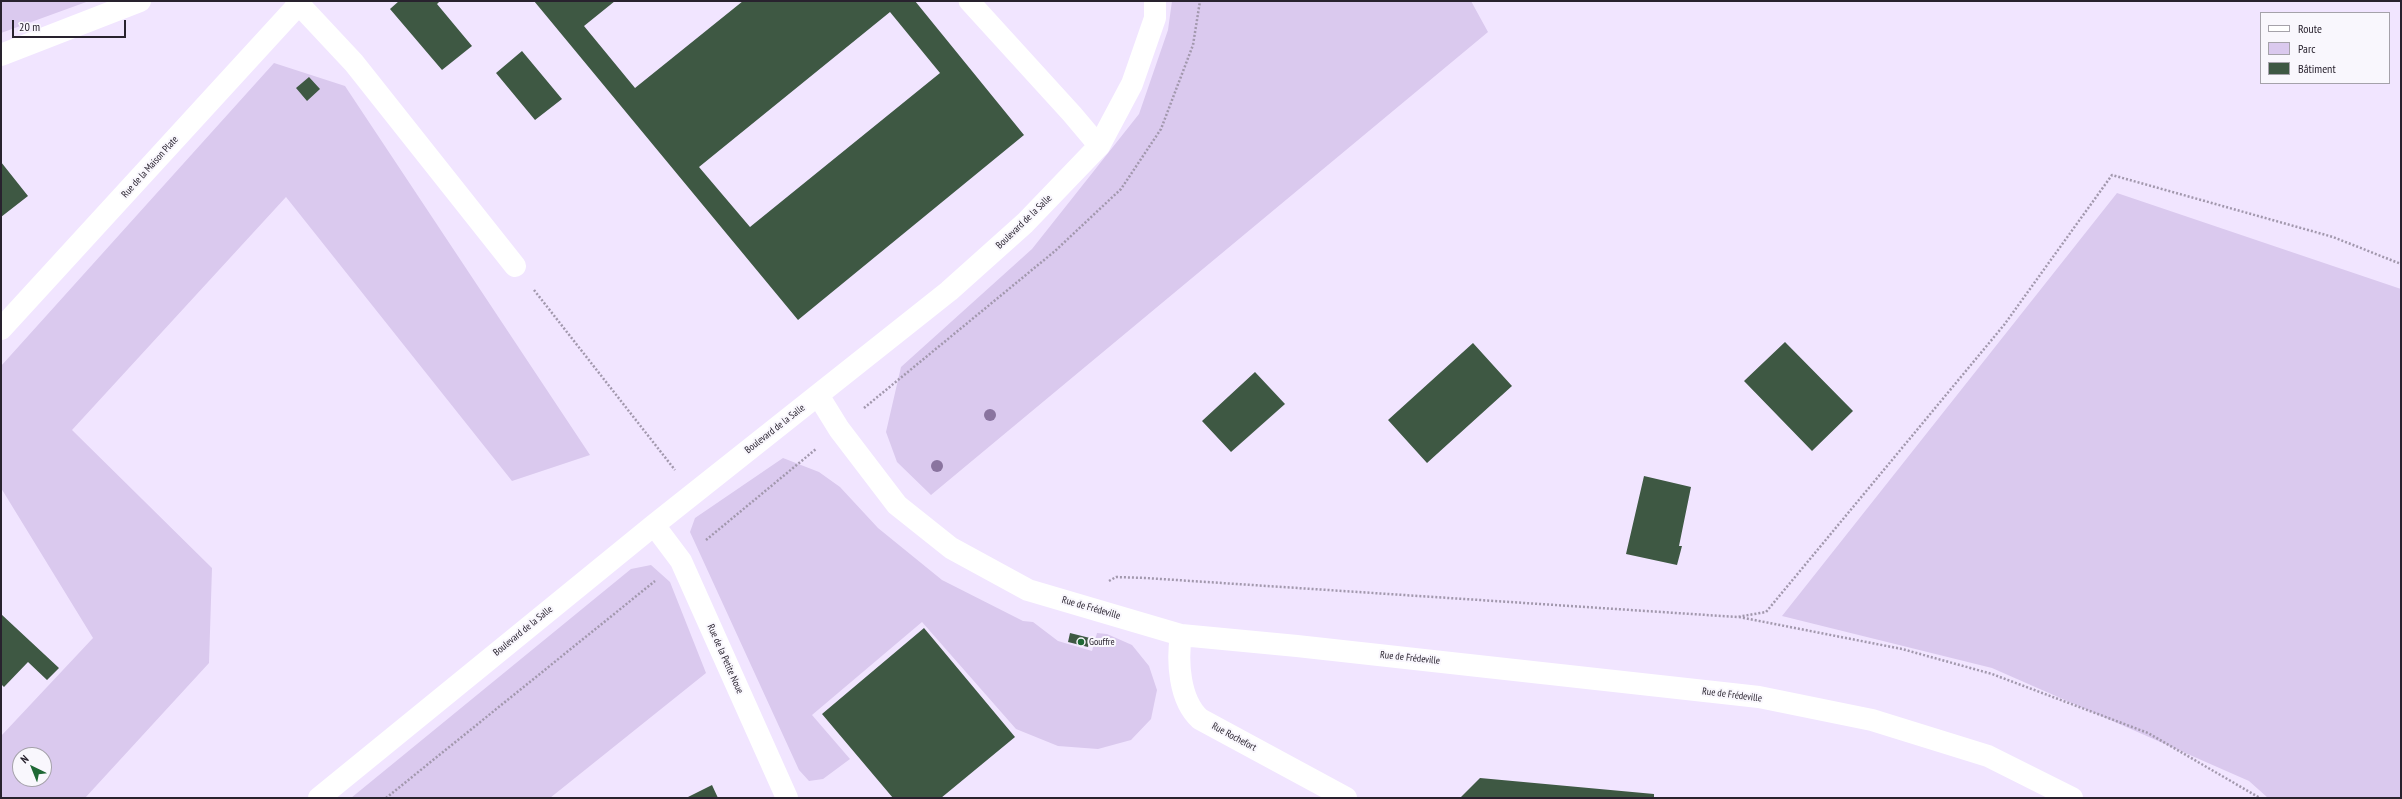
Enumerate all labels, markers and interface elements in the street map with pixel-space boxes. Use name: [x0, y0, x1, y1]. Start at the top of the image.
scale bar: [14, 12, 128, 38]
legend: [2260, 12, 2390, 84]
text: 20 m: [19, 19, 40, 34]
text: Route: [2298, 21, 2322, 36]
text: Parc: [2298, 41, 2315, 56]
text: Bâtiment: [2298, 61, 2336, 76]
street label: Rue de la Maison Plate: [119, 134, 181, 200]
street label: Boulevard de la Salle: [994, 192, 1054, 252]
street label: Boulevard de la Salle: [743, 402, 807, 456]
street label: Rue de Frédeville: [1060, 594, 1122, 622]
street label: Boulevard de la Salle: [491, 603, 555, 659]
street label: Rue de la Petite Noue: [704, 622, 746, 696]
place label: Gouffre: [1089, 636, 1115, 648]
marker: Gouffre: [1076, 637, 1086, 647]
street label: Rue de Frédeville: [1379, 649, 1441, 667]
street label: Rue de Frédeville: [1701, 685, 1763, 705]
street label: Rue Rochefort: [1210, 720, 1258, 754]
north arrow: [12, 747, 52, 787]
text: N: [18, 752, 31, 766]

